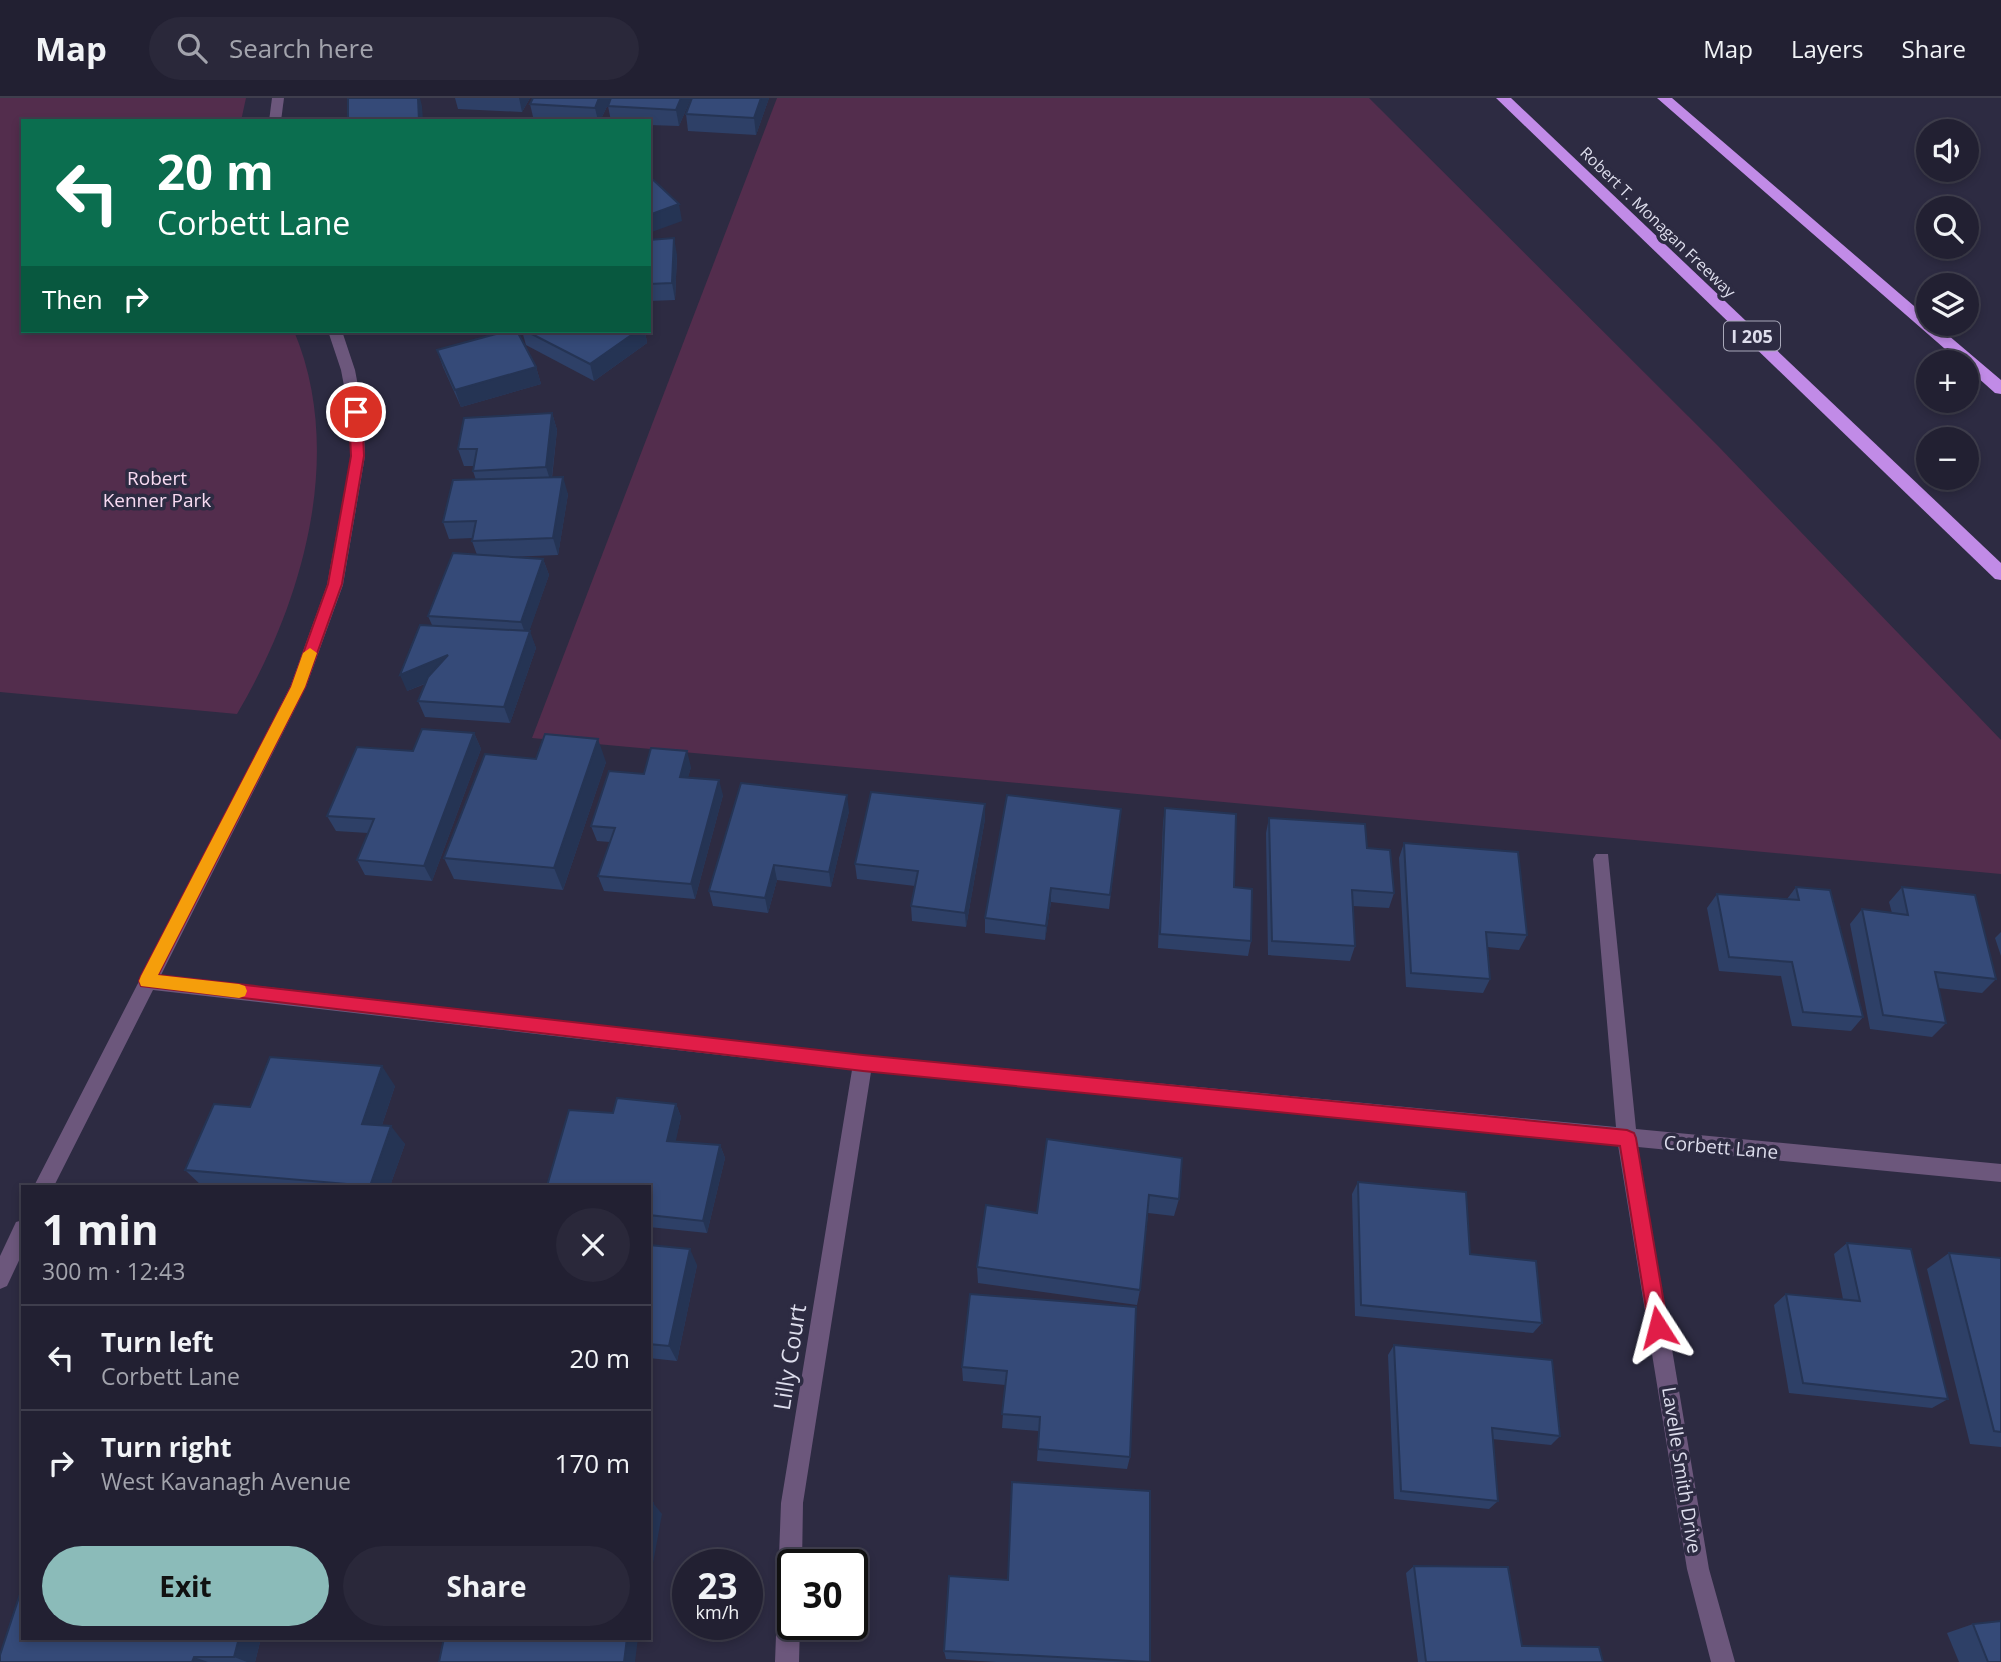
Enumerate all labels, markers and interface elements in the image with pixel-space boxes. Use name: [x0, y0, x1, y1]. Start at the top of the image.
search box: [149, 17, 639, 80]
text: Map: [35, 26, 107, 71]
icon: search: [173, 29, 211, 67]
text: Search here: [229, 30, 374, 66]
text: Map: [1703, 32, 1753, 65]
text: Layers: [1791, 32, 1864, 65]
text: Share: [1902, 32, 1966, 65]
map controls: [1916, 119, 1979, 490]
button: sound: [1916, 119, 1979, 182]
text: 20 m: [157, 138, 274, 204]
street label: Robert T. Monagan Freeway: [1575, 142, 1741, 303]
icon: left: [42, 147, 133, 238]
button: search: [1916, 196, 1979, 259]
text: Corbett Lane: [157, 201, 350, 244]
button: layers: [1916, 273, 1979, 336]
icon: right: [117, 280, 155, 318]
text: Then: [42, 281, 103, 317]
road number: I 205: [1724, 322, 1780, 350]
button: +: [1916, 350, 1979, 413]
pin: [326, 382, 386, 442]
icon: arrive: [337, 393, 375, 431]
button: −: [1916, 427, 1979, 490]
park label: Robert Kenner Park: [103, 465, 211, 513]
street label: Corbett Lane: [1663, 1129, 1779, 1165]
text: 1 min: [42, 1200, 159, 1257]
button: close: [556, 1208, 630, 1282]
text: 300 m · 12:43: [42, 1255, 185, 1287]
position arrow: [1621, 1290, 1695, 1364]
street label: Lilly Court: [765, 1302, 813, 1412]
text: Turn left: [101, 1324, 213, 1360]
icon: left: [42, 1339, 80, 1377]
text: 20 m: [569, 1340, 630, 1376]
text: Corbett Lane: [101, 1360, 240, 1392]
street label: Lavelle Smith Drive: [1656, 1385, 1708, 1555]
text: Turn right: [101, 1429, 232, 1465]
icon: right: [42, 1444, 80, 1482]
text: 170 m: [555, 1445, 630, 1481]
text: West Kavanagh Avenue: [101, 1465, 351, 1497]
button: Exit: [42, 1546, 329, 1626]
button: Share: [343, 1546, 630, 1626]
speed limit sign: 30: [777, 1549, 868, 1640]
text: 23: [697, 1562, 738, 1609]
text: km/h: [696, 1600, 739, 1624]

